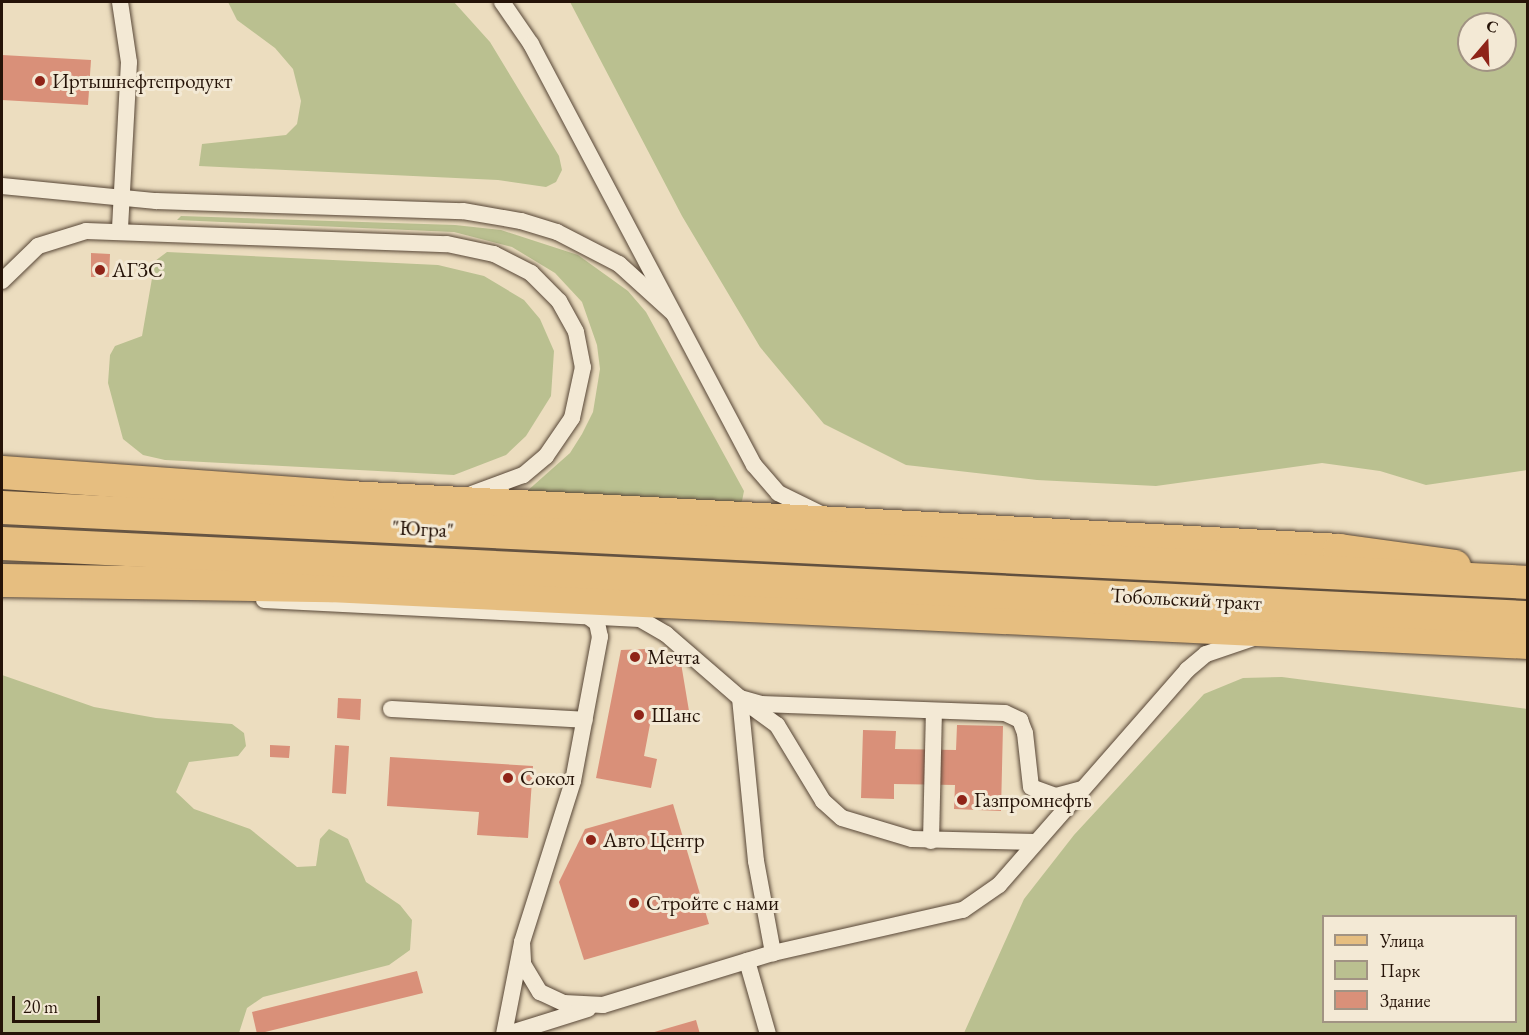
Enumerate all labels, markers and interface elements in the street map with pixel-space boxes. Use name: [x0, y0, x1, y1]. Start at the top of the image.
north arrow: [1457, 12, 1517, 72]
text: С: [1484, 15, 1501, 38]
place label: Иртышнефтепродукт: [52, 68, 232, 94]
marker: Иртышнефтепродукт: [33, 74, 47, 88]
place label: АГЗС: [112, 257, 163, 283]
marker: АГЗС: [93, 263, 107, 277]
street label: "Югра": [392, 515, 454, 543]
street label: Тобольский тракт: [1110, 582, 1262, 616]
place label: Мечта: [647, 644, 700, 670]
marker: Мечта: [628, 650, 642, 664]
place label: Шанс: [651, 702, 701, 728]
marker: Шанс: [632, 708, 646, 722]
place label: Сокол: [520, 765, 575, 791]
marker: Сокол: [501, 771, 515, 785]
place label: Газпромнефть: [974, 787, 1092, 813]
marker: Газпромнефть: [955, 793, 969, 807]
place label: Авто Центр: [603, 827, 705, 853]
marker: Авто Центр: [584, 833, 598, 847]
place label: Стройте с нами: [646, 890, 779, 916]
marker: Стройте с нами: [627, 896, 641, 910]
legend: [1322, 915, 1517, 1023]
text: Улица: [1380, 929, 1424, 952]
text: Парк: [1380, 959, 1420, 982]
scale bar: [15, 984, 104, 1022]
text: Здание: [1380, 989, 1430, 1012]
text: 20 m: [23, 995, 58, 1018]

